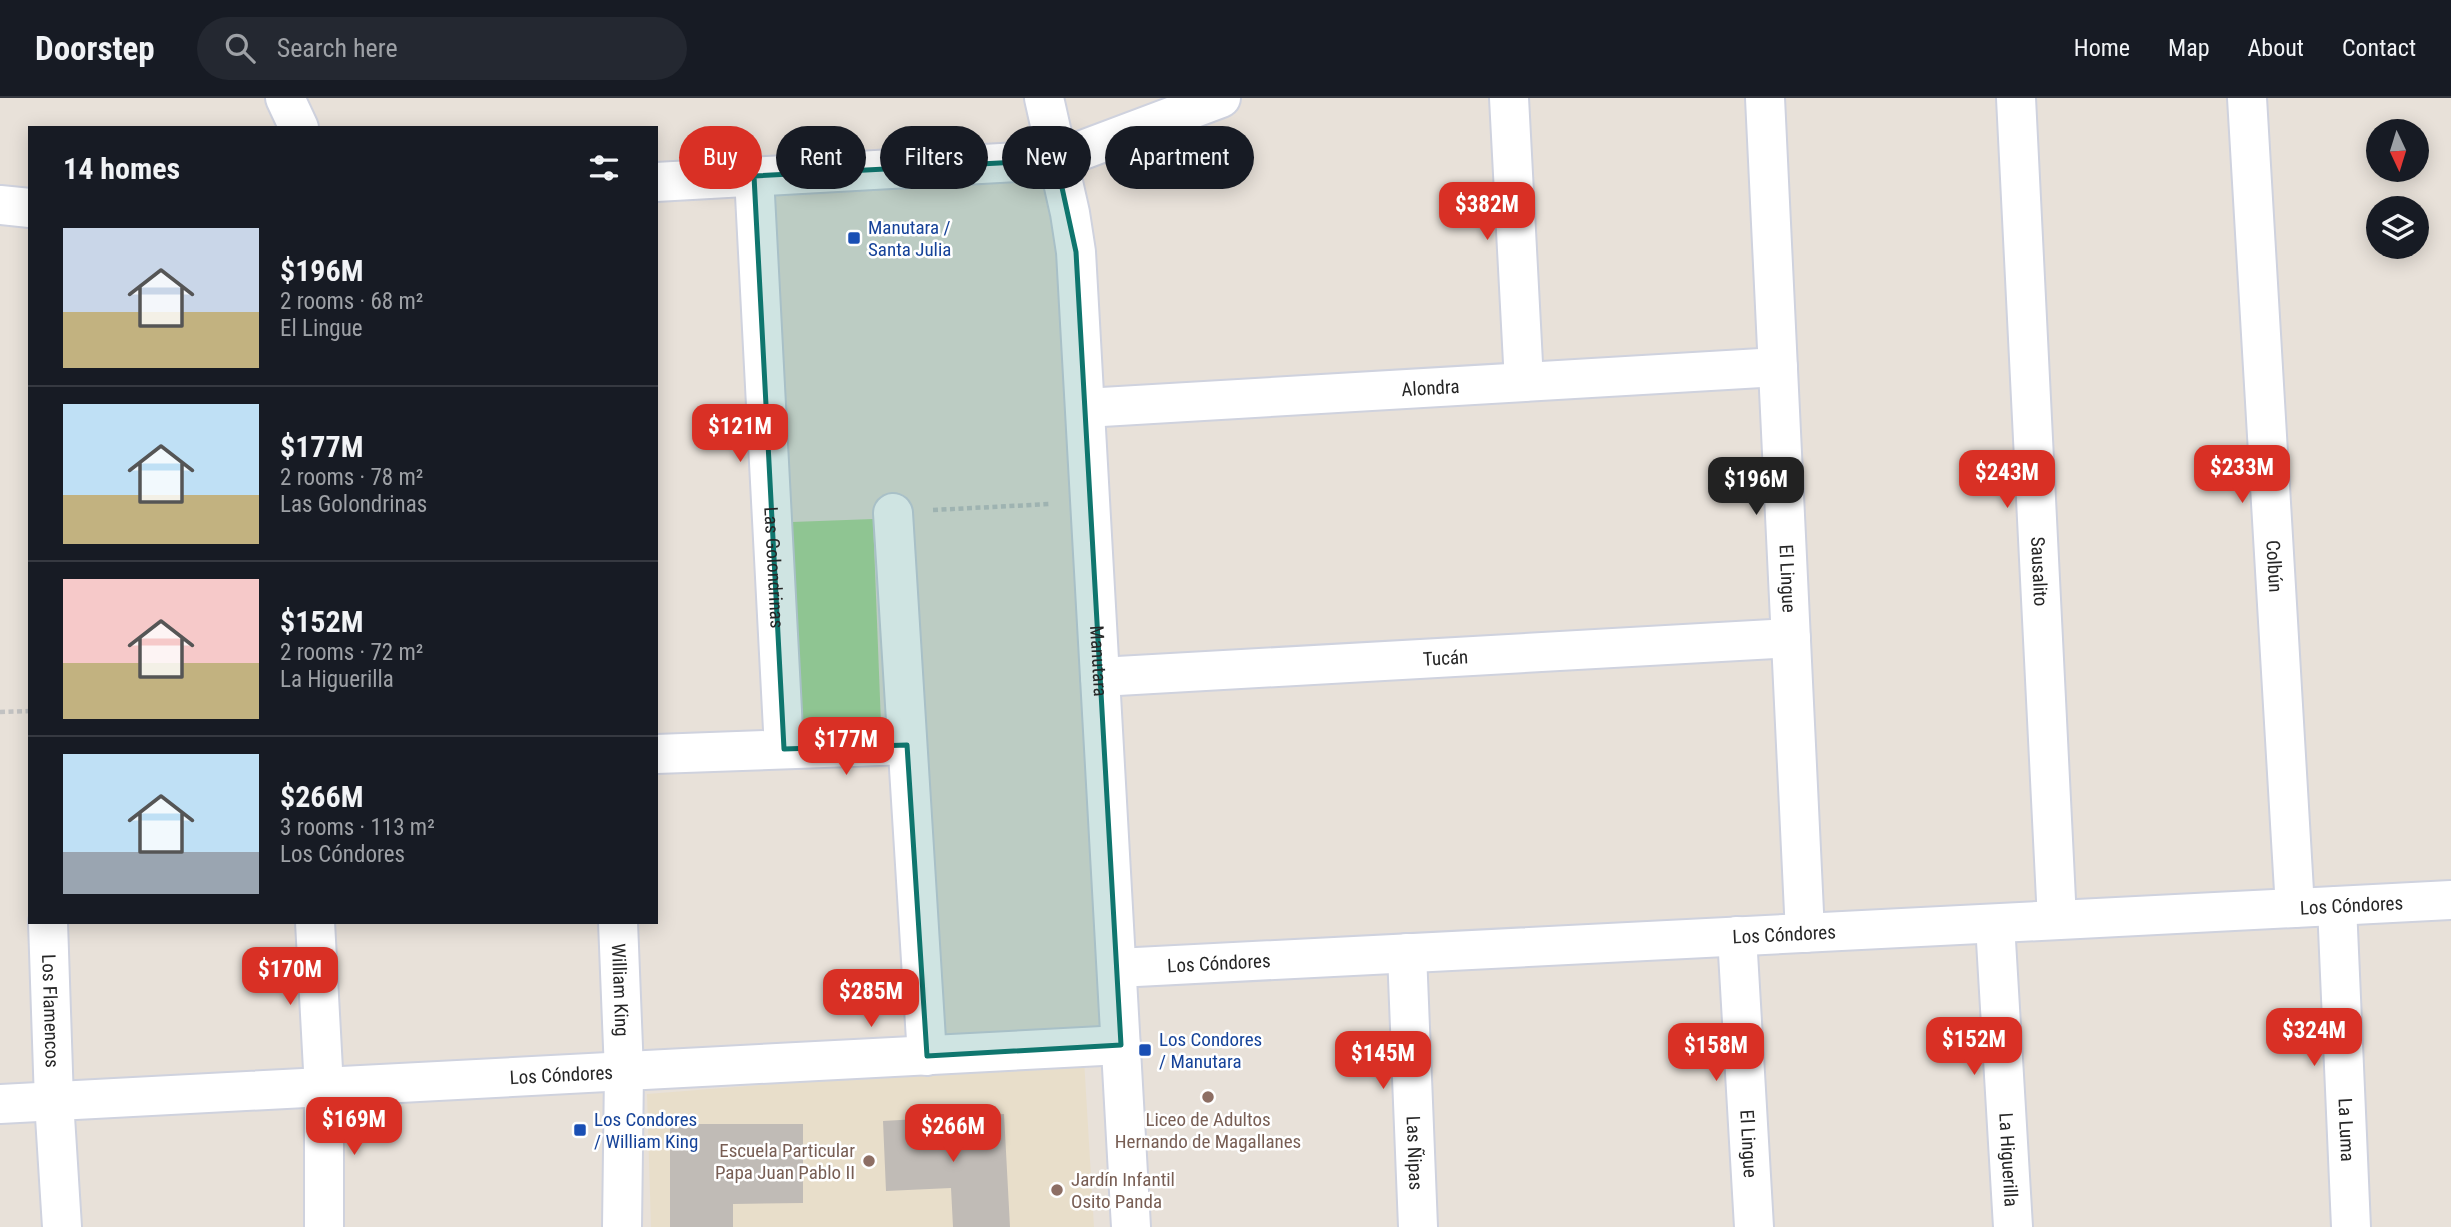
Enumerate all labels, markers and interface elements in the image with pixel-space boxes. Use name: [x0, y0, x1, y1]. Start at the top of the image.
search box: [197, 17, 687, 80]
text: Doorstep: [35, 29, 155, 68]
icon: search: [221, 29, 259, 67]
text: Search here: [277, 33, 398, 63]
text: Home: [2074, 34, 2130, 62]
text: Map: [2168, 34, 2210, 62]
text: About: [2248, 34, 2304, 62]
text: Contact: [2342, 34, 2416, 62]
north arrow: [2366, 119, 2429, 182]
map controls: [2366, 119, 2429, 259]
chip: Buy: [679, 126, 762, 189]
chip: Rent: [776, 126, 866, 189]
chip: Filters: [880, 126, 988, 189]
chip: New: [1002, 126, 1091, 189]
chip: Apartment: [1105, 126, 1254, 189]
icon: filters: [585, 149, 623, 187]
text: 14 homes: [63, 151, 180, 186]
pin: $382M: [1438, 183, 1536, 242]
text: $382M: [1455, 191, 1519, 218]
button: layers: [2366, 196, 2429, 259]
place label: Manutara / Santa Julia: [868, 216, 951, 261]
marker: Manutara / Santa Julia: [846, 230, 862, 246]
text: $196M: [280, 253, 363, 288]
icon: home: [119, 256, 203, 340]
text: 2 rooms · 68 m²: [280, 288, 423, 315]
text: El Lingue: [280, 315, 363, 342]
street label: Alondra: [1401, 374, 1460, 401]
pin: $121M: [691, 404, 789, 464]
text: $121M: [708, 413, 772, 440]
text: $177M: [280, 429, 363, 464]
icon: home: [119, 432, 203, 516]
pin: $233M: [2193, 446, 2291, 505]
pin: $243M: [1958, 450, 2056, 510]
text: $233M: [2210, 454, 2274, 481]
pin: $196M: [1707, 458, 1805, 517]
text: $243M: [1975, 459, 2039, 486]
text: 2 rooms · 78 m²: [280, 464, 423, 491]
text: $196M: [1724, 466, 1788, 493]
text: Las Golondrinas: [280, 491, 427, 518]
street label: Las Golondrinas: [760, 506, 789, 629]
street label: Sausalito: [2026, 536, 2053, 607]
street label: Colbún: [2262, 539, 2288, 593]
street label: El Lingue: [1775, 544, 1801, 613]
text: $152M: [280, 604, 363, 639]
icon: home: [119, 607, 203, 691]
street label: Manutara: [1086, 625, 1113, 697]
text: 2 rooms · 72 m²: [280, 639, 423, 666]
street label: Tucán: [1422, 645, 1469, 670]
text: La Higuerilla: [280, 666, 394, 693]
pin: $177M: [797, 718, 895, 777]
text: $177M: [814, 726, 878, 753]
text: $266M: [280, 779, 363, 814]
icon: home: [119, 782, 203, 866]
text: 3 rooms · 113 m²: [280, 814, 435, 841]
text: Los Cóndores: [280, 841, 405, 868]
street label: Los Cóndores: [2299, 891, 2404, 919]
street label: Los Cóndores: [1732, 920, 1836, 948]
street label: William King: [607, 943, 634, 1037]
pin: $170M: [241, 948, 339, 1007]
street label: Los Cóndores: [1167, 949, 1271, 977]
street label: Los Flamencos: [38, 954, 64, 1068]
text: $170M: [258, 956, 322, 983]
pin: $285M: [822, 970, 920, 1029]
text: $285M: [839, 978, 903, 1005]
pin: $324M: [2265, 1009, 2363, 1068]
text: $324M: [2282, 1017, 2346, 1044]
pin: $152M: [1925, 1018, 2023, 1077]
pin: $158M: [1667, 1024, 1765, 1083]
text: $152M: [1942, 1026, 2006, 1053]
place label: Los Condores / Manutara: [1159, 1028, 1262, 1073]
pin: $145M: [1334, 1032, 1432, 1091]
text: $158M: [1684, 1032, 1748, 1059]
text: $145M: [1351, 1040, 1415, 1067]
marker: Los Condores / Manutara: [1137, 1042, 1153, 1058]
street label: Los Cóndores: [509, 1060, 613, 1089]
marker: Liceo de Adultos Hernando de Magallanes: [1200, 1089, 1216, 1105]
street label: La Luma: [2334, 1097, 2360, 1162]
pin: $169M: [305, 1098, 403, 1157]
pin: $266M: [904, 1104, 1002, 1164]
text: $169M: [322, 1106, 386, 1133]
place label: Los Condores / William King: [594, 1108, 698, 1153]
place label: Liceo de Adultos Hernando de Magallanes: [1115, 1108, 1301, 1153]
street label: El Lingue: [1736, 1109, 1763, 1179]
street label: La Higuerilla: [1995, 1112, 2023, 1207]
text: $266M: [921, 1113, 985, 1140]
street label: Las Ñipas: [1402, 1115, 1428, 1191]
marker: Los Condores / William King: [572, 1122, 588, 1138]
place label: Escuela Particular Papa Juan Pablo II: [715, 1139, 855, 1184]
marker: Escuela Particular Papa Juan Pablo II: [861, 1153, 877, 1169]
place label: Jardín Infantil Osito Panda: [1071, 1168, 1175, 1213]
marker: Jardín Infantil Osito Panda: [1049, 1182, 1065, 1198]

